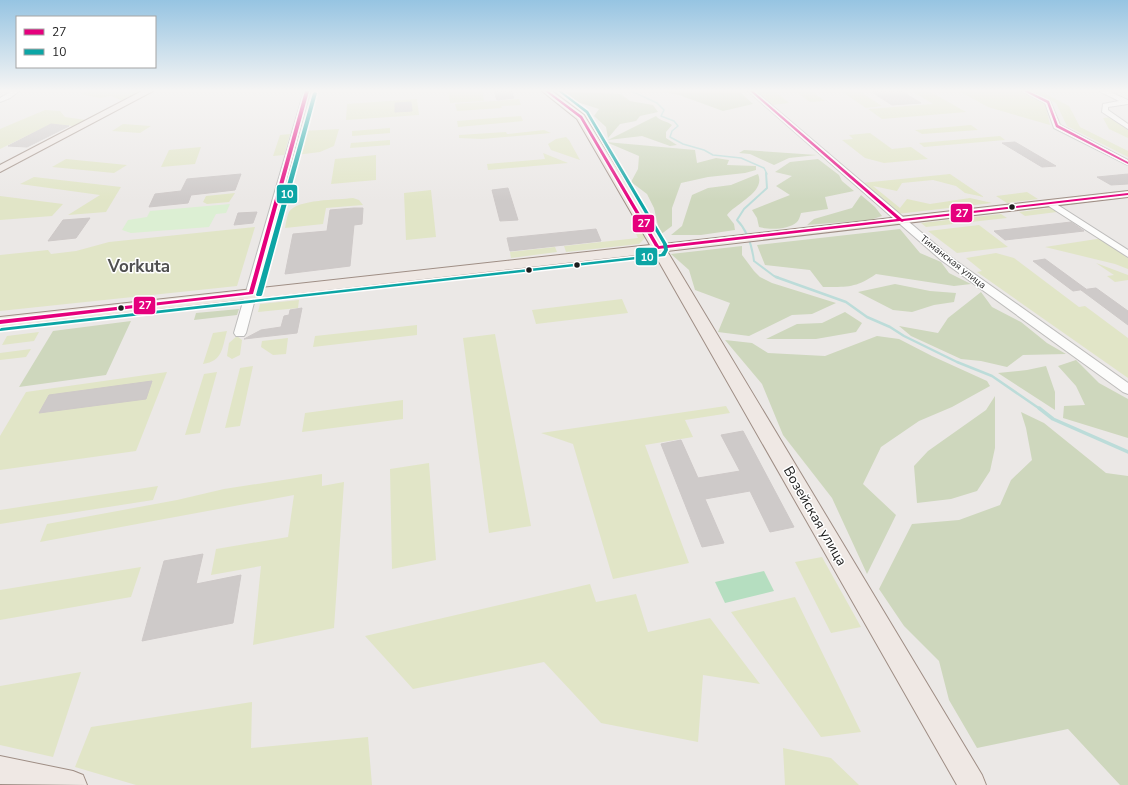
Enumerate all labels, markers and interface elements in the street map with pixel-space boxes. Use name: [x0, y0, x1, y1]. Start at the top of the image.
legend: [16, 16, 156, 68]
text: 27: [52, 24, 66, 40]
text: 10: [52, 44, 66, 60]
line badge: 10: [276, 184, 298, 204]
text: 10: [280, 187, 294, 202]
unlabelled marker: [1007, 202, 1017, 212]
line badge: 27: [950, 203, 973, 223]
text: 27: [955, 206, 969, 221]
line badge: 27: [632, 214, 655, 233]
text: 27: [637, 216, 651, 231]
street label: Тиманская улица: [917, 232, 989, 292]
line badge: 10: [635, 247, 658, 266]
text: 10: [640, 250, 654, 265]
district label: Vorkuta: [107, 255, 170, 278]
unlabelled marker: [572, 260, 582, 270]
unlabelled marker: [524, 265, 534, 275]
line badge: 27: [133, 296, 156, 315]
text: 27: [138, 298, 152, 313]
unlabelled marker: [116, 303, 126, 313]
street label: Возейская улица: [779, 463, 851, 569]

